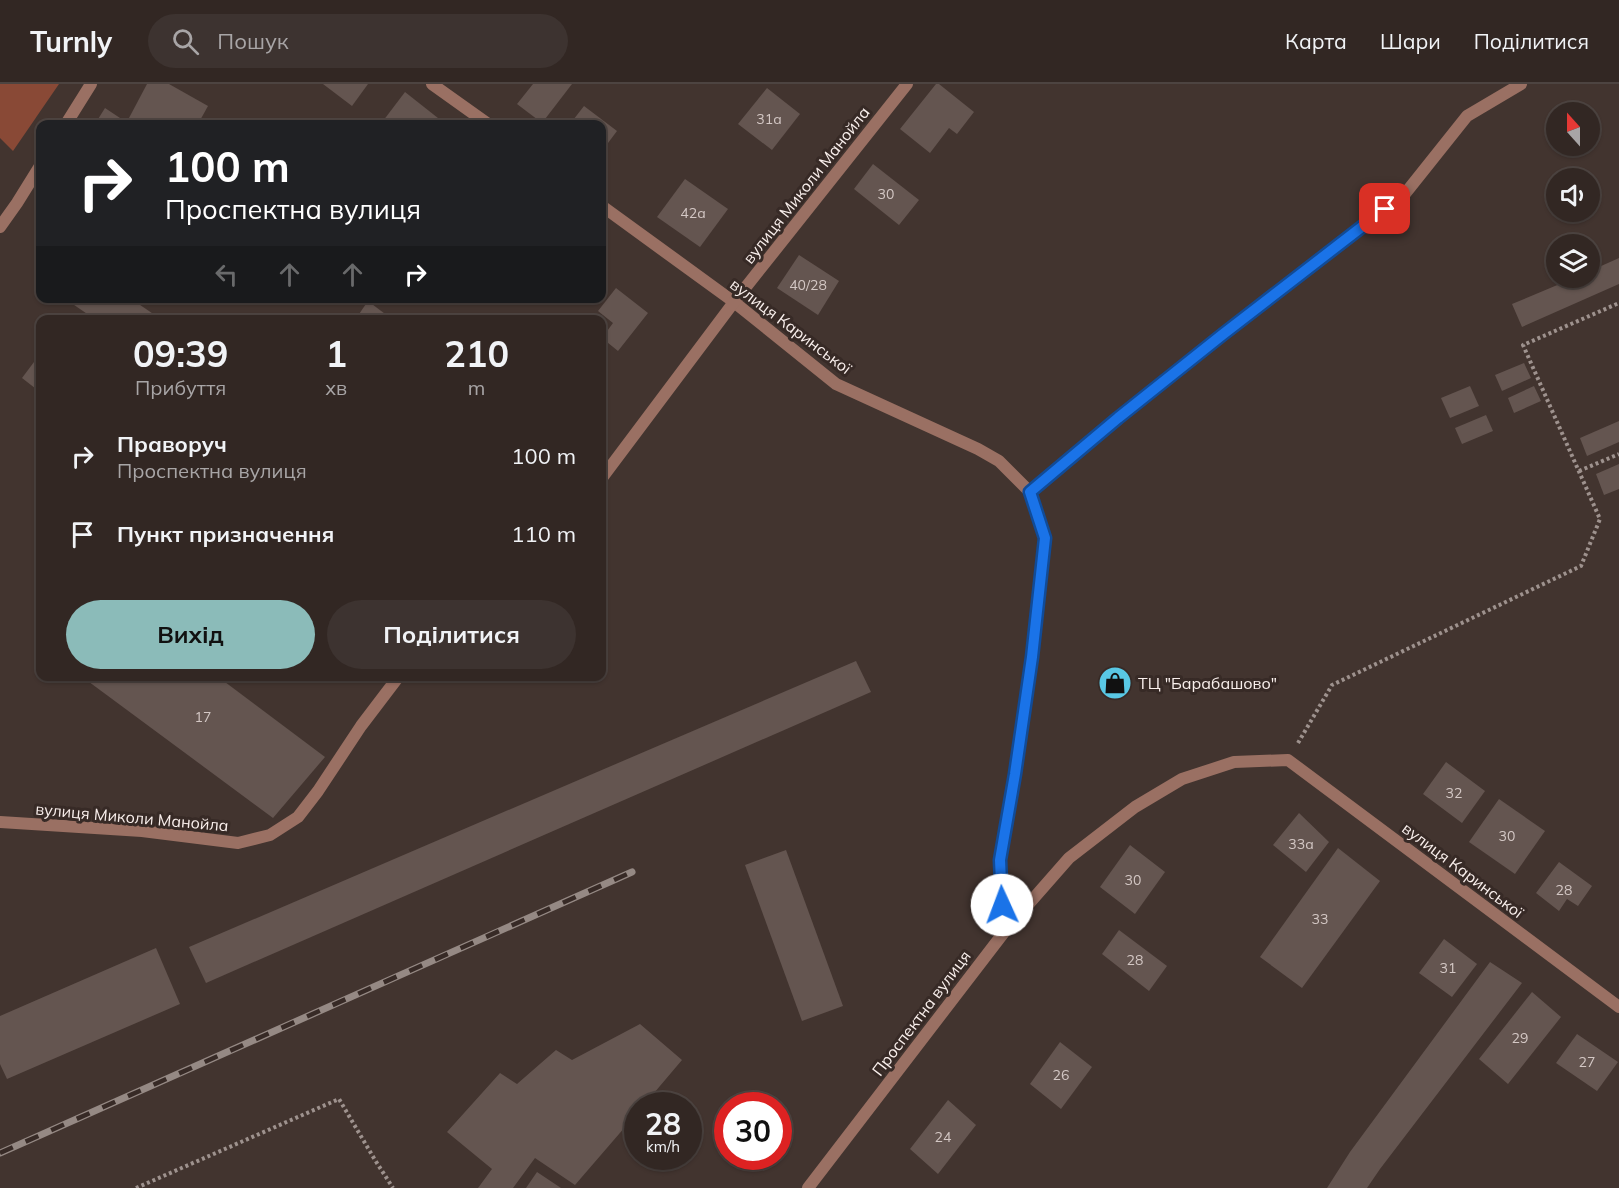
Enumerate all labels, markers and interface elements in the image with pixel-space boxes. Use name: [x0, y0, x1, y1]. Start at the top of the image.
search box: [148, 14, 568, 68]
text: Turnly: [30, 24, 112, 59]
icon: search: [169, 25, 202, 58]
text: Пошук: [217, 27, 289, 55]
text: Карта: [1285, 28, 1347, 54]
text: Шари: [1380, 28, 1441, 54]
text: Поділитися: [1474, 28, 1589, 54]
street label: вулиця Миколи Манойла: [738, 102, 874, 268]
north arrow: [1546, 102, 1600, 156]
map controls: [1546, 102, 1600, 288]
house number: 31а: [756, 110, 782, 128]
text: 100 m: [165, 140, 290, 193]
icon: right: [66, 144, 144, 222]
button: sound: [1546, 168, 1600, 222]
pin: [1359, 183, 1410, 234]
house number: 30: [878, 185, 894, 203]
text: Проспектна вулиця: [165, 192, 421, 226]
icon: arrive: [1368, 192, 1401, 225]
house number: 42а: [680, 204, 706, 222]
button: layers: [1546, 234, 1600, 288]
icon: left: [210, 258, 243, 291]
icon: ahead: [273, 258, 306, 291]
icon: ahead: [336, 258, 369, 291]
icon: right: [399, 258, 432, 291]
street label: вулиця Каринської: [726, 274, 856, 379]
house number: 40/28: [789, 276, 827, 294]
text: 09:39: [133, 331, 228, 376]
text: 1: [325, 331, 347, 376]
text: 210: [444, 331, 509, 376]
text: Прибуття: [135, 375, 226, 400]
text: хв: [325, 375, 347, 400]
text: m: [468, 375, 485, 400]
text: Праворуч: [117, 430, 227, 458]
icon: right: [66, 440, 99, 473]
text: 100 m: [511, 442, 576, 470]
text: Проспектна вулиця: [117, 458, 307, 483]
icon: arrive: [66, 518, 99, 551]
text: Пункт призначення: [117, 520, 334, 548]
text: 110 m: [511, 520, 576, 548]
button: Вихід: [66, 600, 315, 669]
button: Поділитися: [327, 600, 576, 669]
shop icon: ТЦ "Барабашово": [1097, 665, 1133, 701]
place label: ТЦ "Барабашово": [1138, 673, 1277, 693]
house number: 17: [195, 708, 211, 726]
house number: 32: [1446, 784, 1462, 802]
street label: вулиця Миколи Манойла: [35, 799, 229, 835]
street label: вулиця Каринської: [1398, 818, 1528, 923]
house number: 30: [1499, 827, 1515, 845]
house number: 33а: [1288, 835, 1314, 853]
house number: 30: [1125, 871, 1141, 889]
position arrow: [970, 873, 1034, 937]
house number: 28: [1556, 881, 1572, 899]
house number: 33: [1312, 910, 1328, 928]
street label: Проспектна вулиця: [867, 946, 975, 1080]
house number: 28: [1127, 951, 1143, 969]
house number: 31: [1440, 959, 1456, 977]
house number: 29: [1512, 1029, 1528, 1047]
house number: 27: [1579, 1053, 1595, 1071]
house number: 26: [1053, 1066, 1069, 1084]
speed limit sign: 30: [714, 1092, 792, 1170]
text: 28: [645, 1105, 681, 1143]
house number: 24: [935, 1128, 952, 1146]
text: km/h: [646, 1137, 680, 1156]

